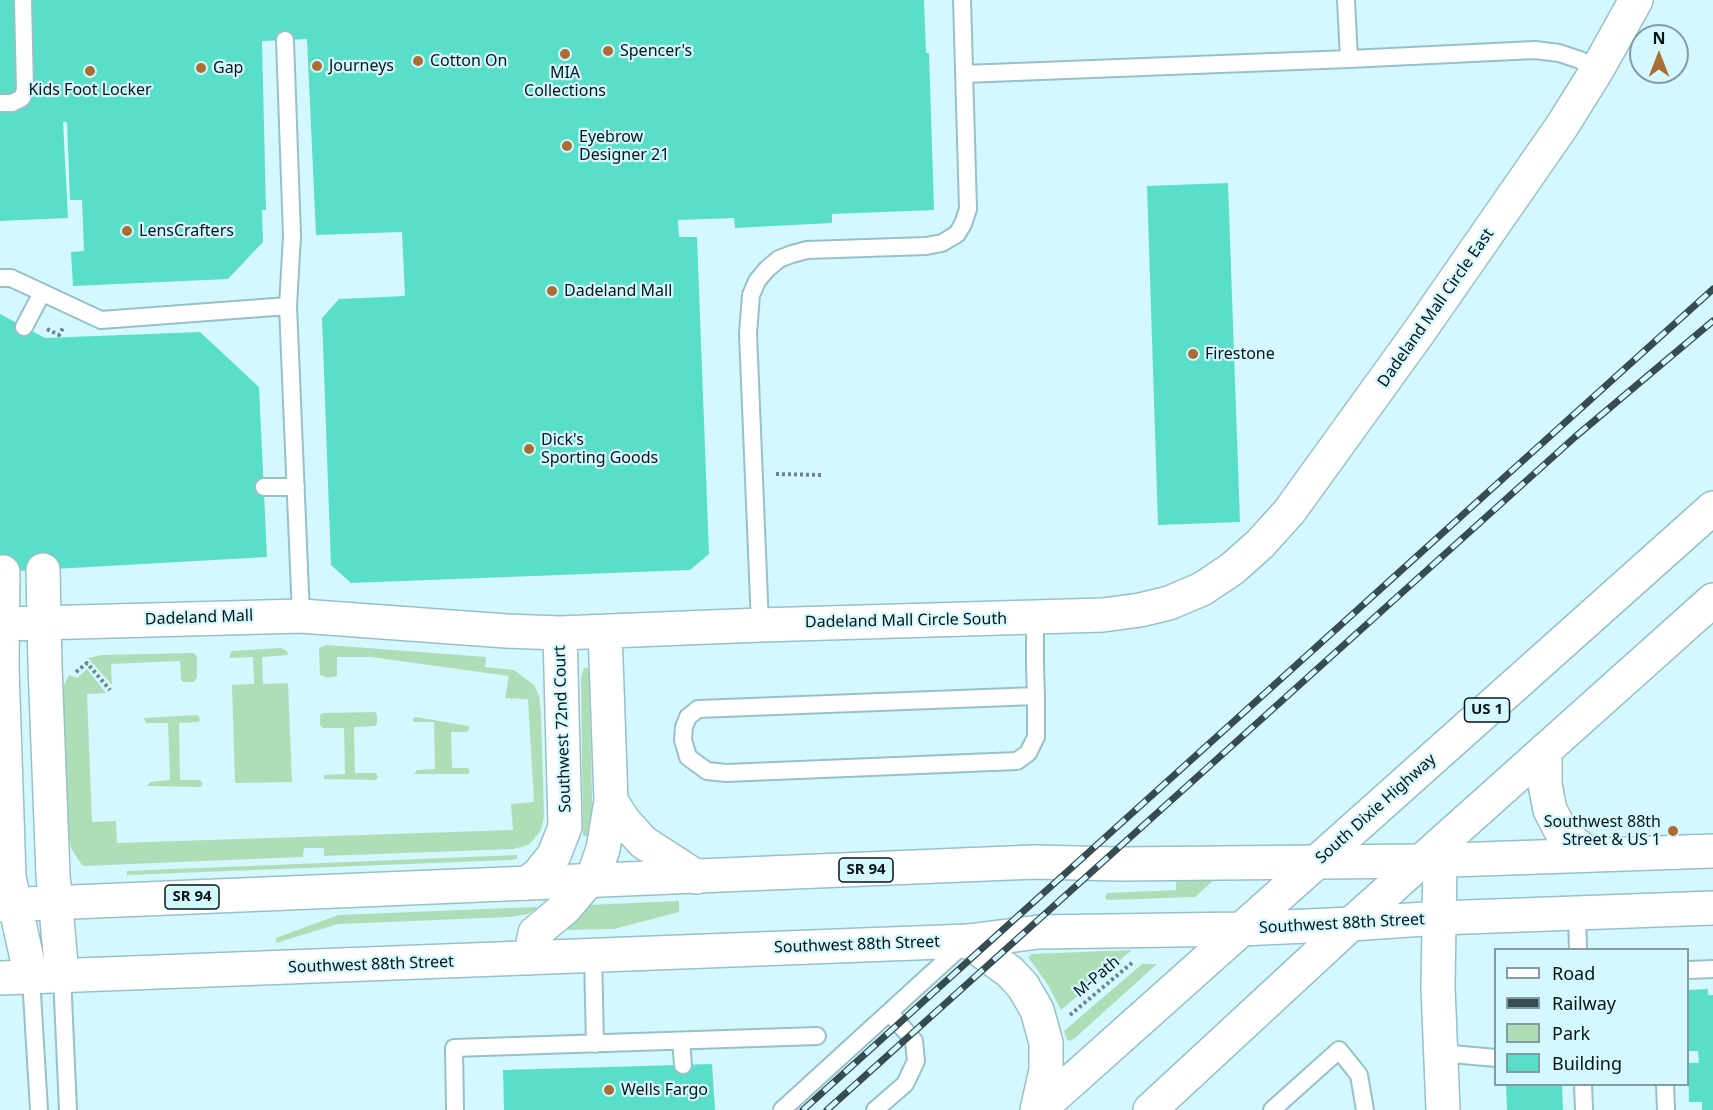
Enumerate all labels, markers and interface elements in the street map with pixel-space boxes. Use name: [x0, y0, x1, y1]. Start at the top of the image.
north arrow: [1629, 24, 1689, 84]
text: N: [1652, 27, 1666, 49]
place label: Spencer's: [620, 41, 692, 61]
marker: Spencer's: [601, 44, 615, 58]
marker: MIA Collections: [558, 47, 572, 61]
place label: Cotton On: [430, 51, 507, 71]
marker: Cotton On: [411, 54, 425, 68]
place label: Journeys: [329, 56, 394, 76]
place label: Gap: [213, 58, 243, 78]
marker: Journeys: [310, 59, 324, 73]
marker: Gap: [194, 61, 208, 75]
place label: MIA Collections: [524, 63, 606, 101]
marker: Kids Foot Locker: [83, 64, 97, 78]
place label: Kids Foot Locker: [28, 80, 152, 100]
place label: Eyebrow Designer 21: [579, 127, 669, 165]
marker: Eyebrow Designer 21: [560, 139, 574, 153]
place label: LensCrafters: [139, 221, 234, 241]
marker: LensCrafters: [120, 224, 134, 238]
street label: Dadeland Mall Circle East: [1374, 225, 1498, 391]
place label: Dadeland Mall: [564, 281, 672, 301]
marker: Dadeland Mall: [545, 284, 559, 298]
place label: Firestone: [1205, 344, 1275, 364]
marker: Firestone: [1186, 347, 1200, 361]
place label: Dick's Sporting Goods: [541, 430, 658, 468]
marker: Dick's Sporting Goods: [522, 442, 536, 456]
street label: Dadeland Mall: [145, 607, 253, 629]
street label: Dadeland Mall Circle South: [805, 610, 1007, 632]
street label: Southwest 72nd Court: [550, 645, 576, 813]
road number: US 1: [1464, 698, 1510, 722]
street label: South Dixie Highway: [1312, 750, 1440, 868]
place label: Southwest 88th Street & US 1: [1544, 812, 1661, 850]
marker: Southwest 88th Street & US 1: [1666, 824, 1680, 838]
road number: SR 94: [839, 858, 893, 882]
road number: SR 94: [165, 885, 219, 909]
street label: Southwest 88th Street: [1259, 910, 1425, 938]
street label: Southwest 88th Street: [774, 933, 940, 957]
legend: [1494, 948, 1689, 1086]
street label: M-Path: [1070, 952, 1124, 1002]
street label: Southwest 88th Street: [288, 953, 454, 977]
text: Road: [1552, 961, 1595, 985]
text: Railway: [1552, 991, 1616, 1015]
text: Park: [1552, 1021, 1590, 1045]
text: Building: [1552, 1051, 1622, 1075]
place label: Wells Fargo: [621, 1080, 708, 1100]
marker: Wells Fargo: [602, 1083, 616, 1097]

